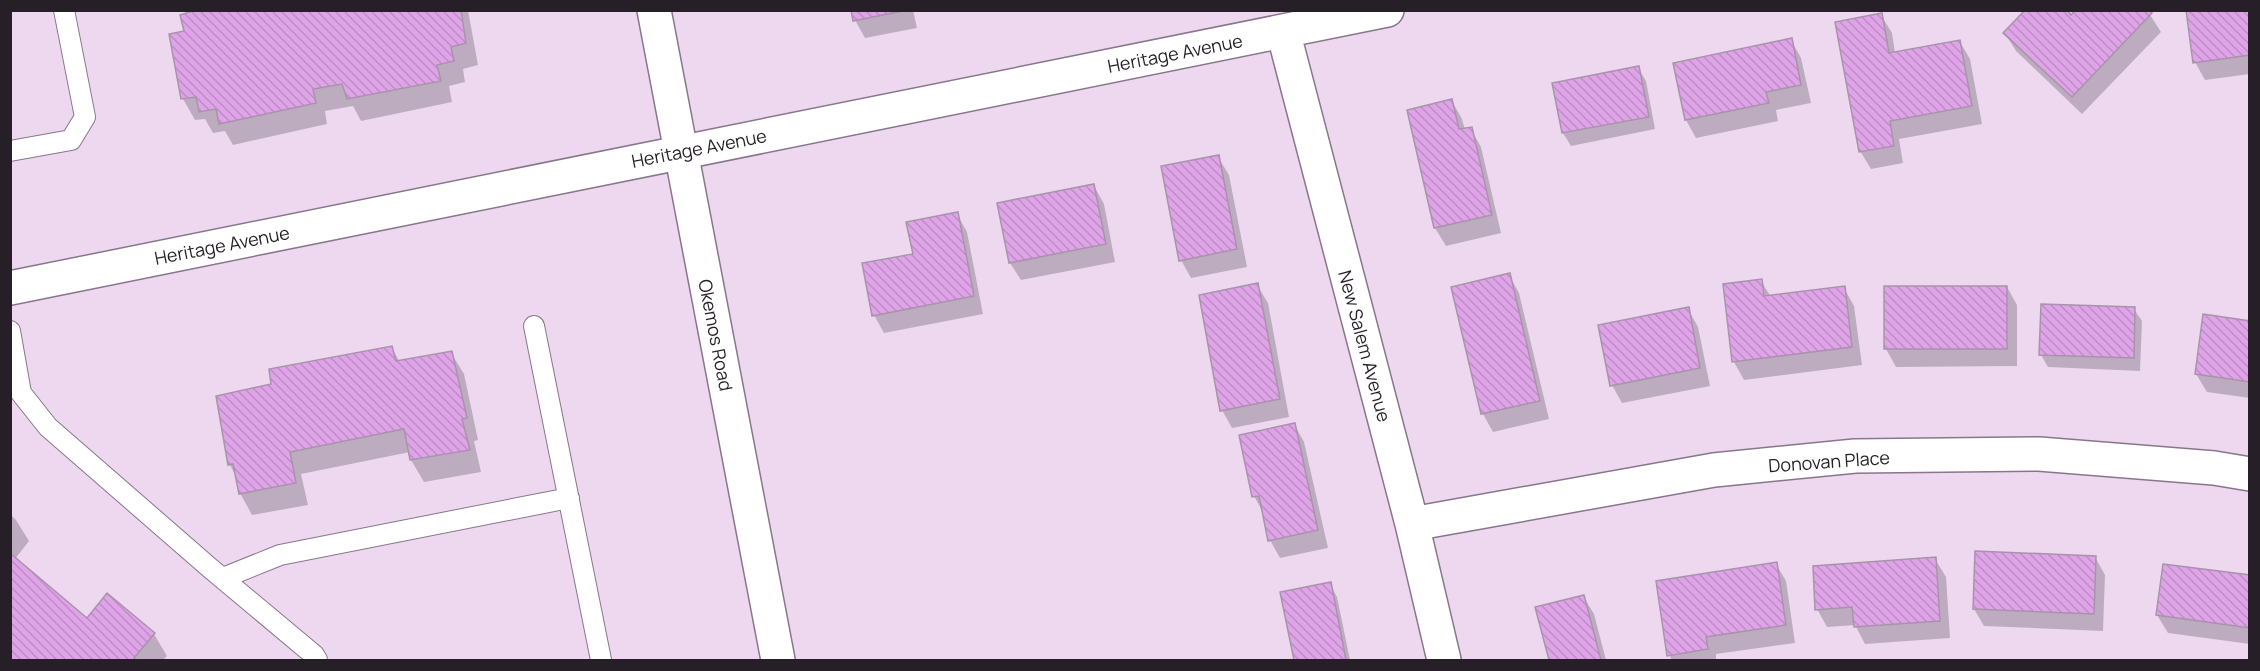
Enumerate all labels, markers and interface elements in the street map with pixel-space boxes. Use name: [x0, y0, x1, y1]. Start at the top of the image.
street label: Heritage Avenue: [1105, 28, 1245, 78]
street label: Heritage Avenue: [629, 123, 769, 173]
street label: Heritage Avenue: [152, 220, 292, 270]
street label: New Salem Avenue: [1333, 268, 1397, 424]
street label: Okemos Road: [693, 277, 739, 393]
street label: Donovan Place: [1767, 445, 1891, 477]

